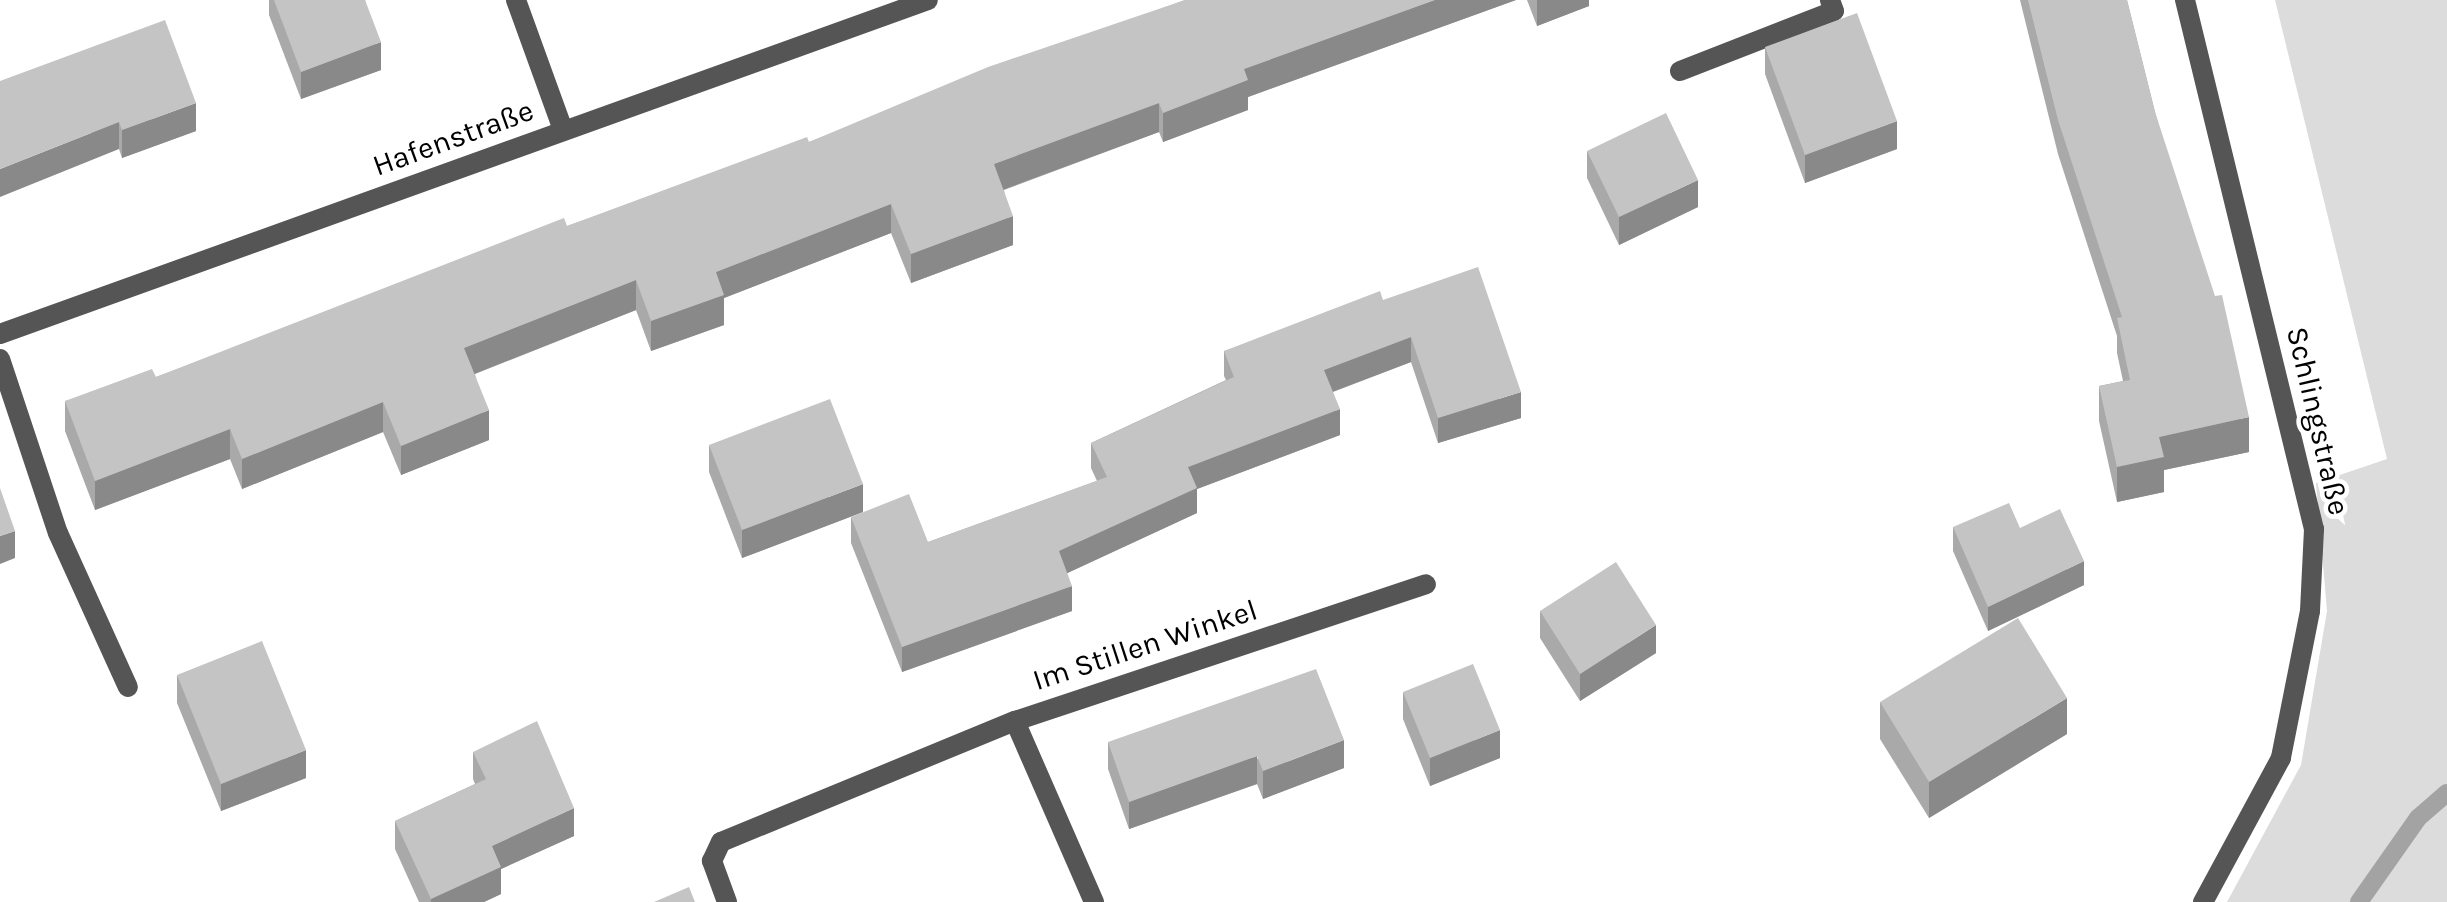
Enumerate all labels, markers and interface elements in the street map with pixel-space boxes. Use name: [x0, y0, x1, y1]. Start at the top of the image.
street label: Hafenstraße: [368, 92, 538, 184]
street label: Schlingstraße: [2279, 323, 2357, 519]
street label: Im Stillen Winkel: [1028, 592, 1262, 698]

